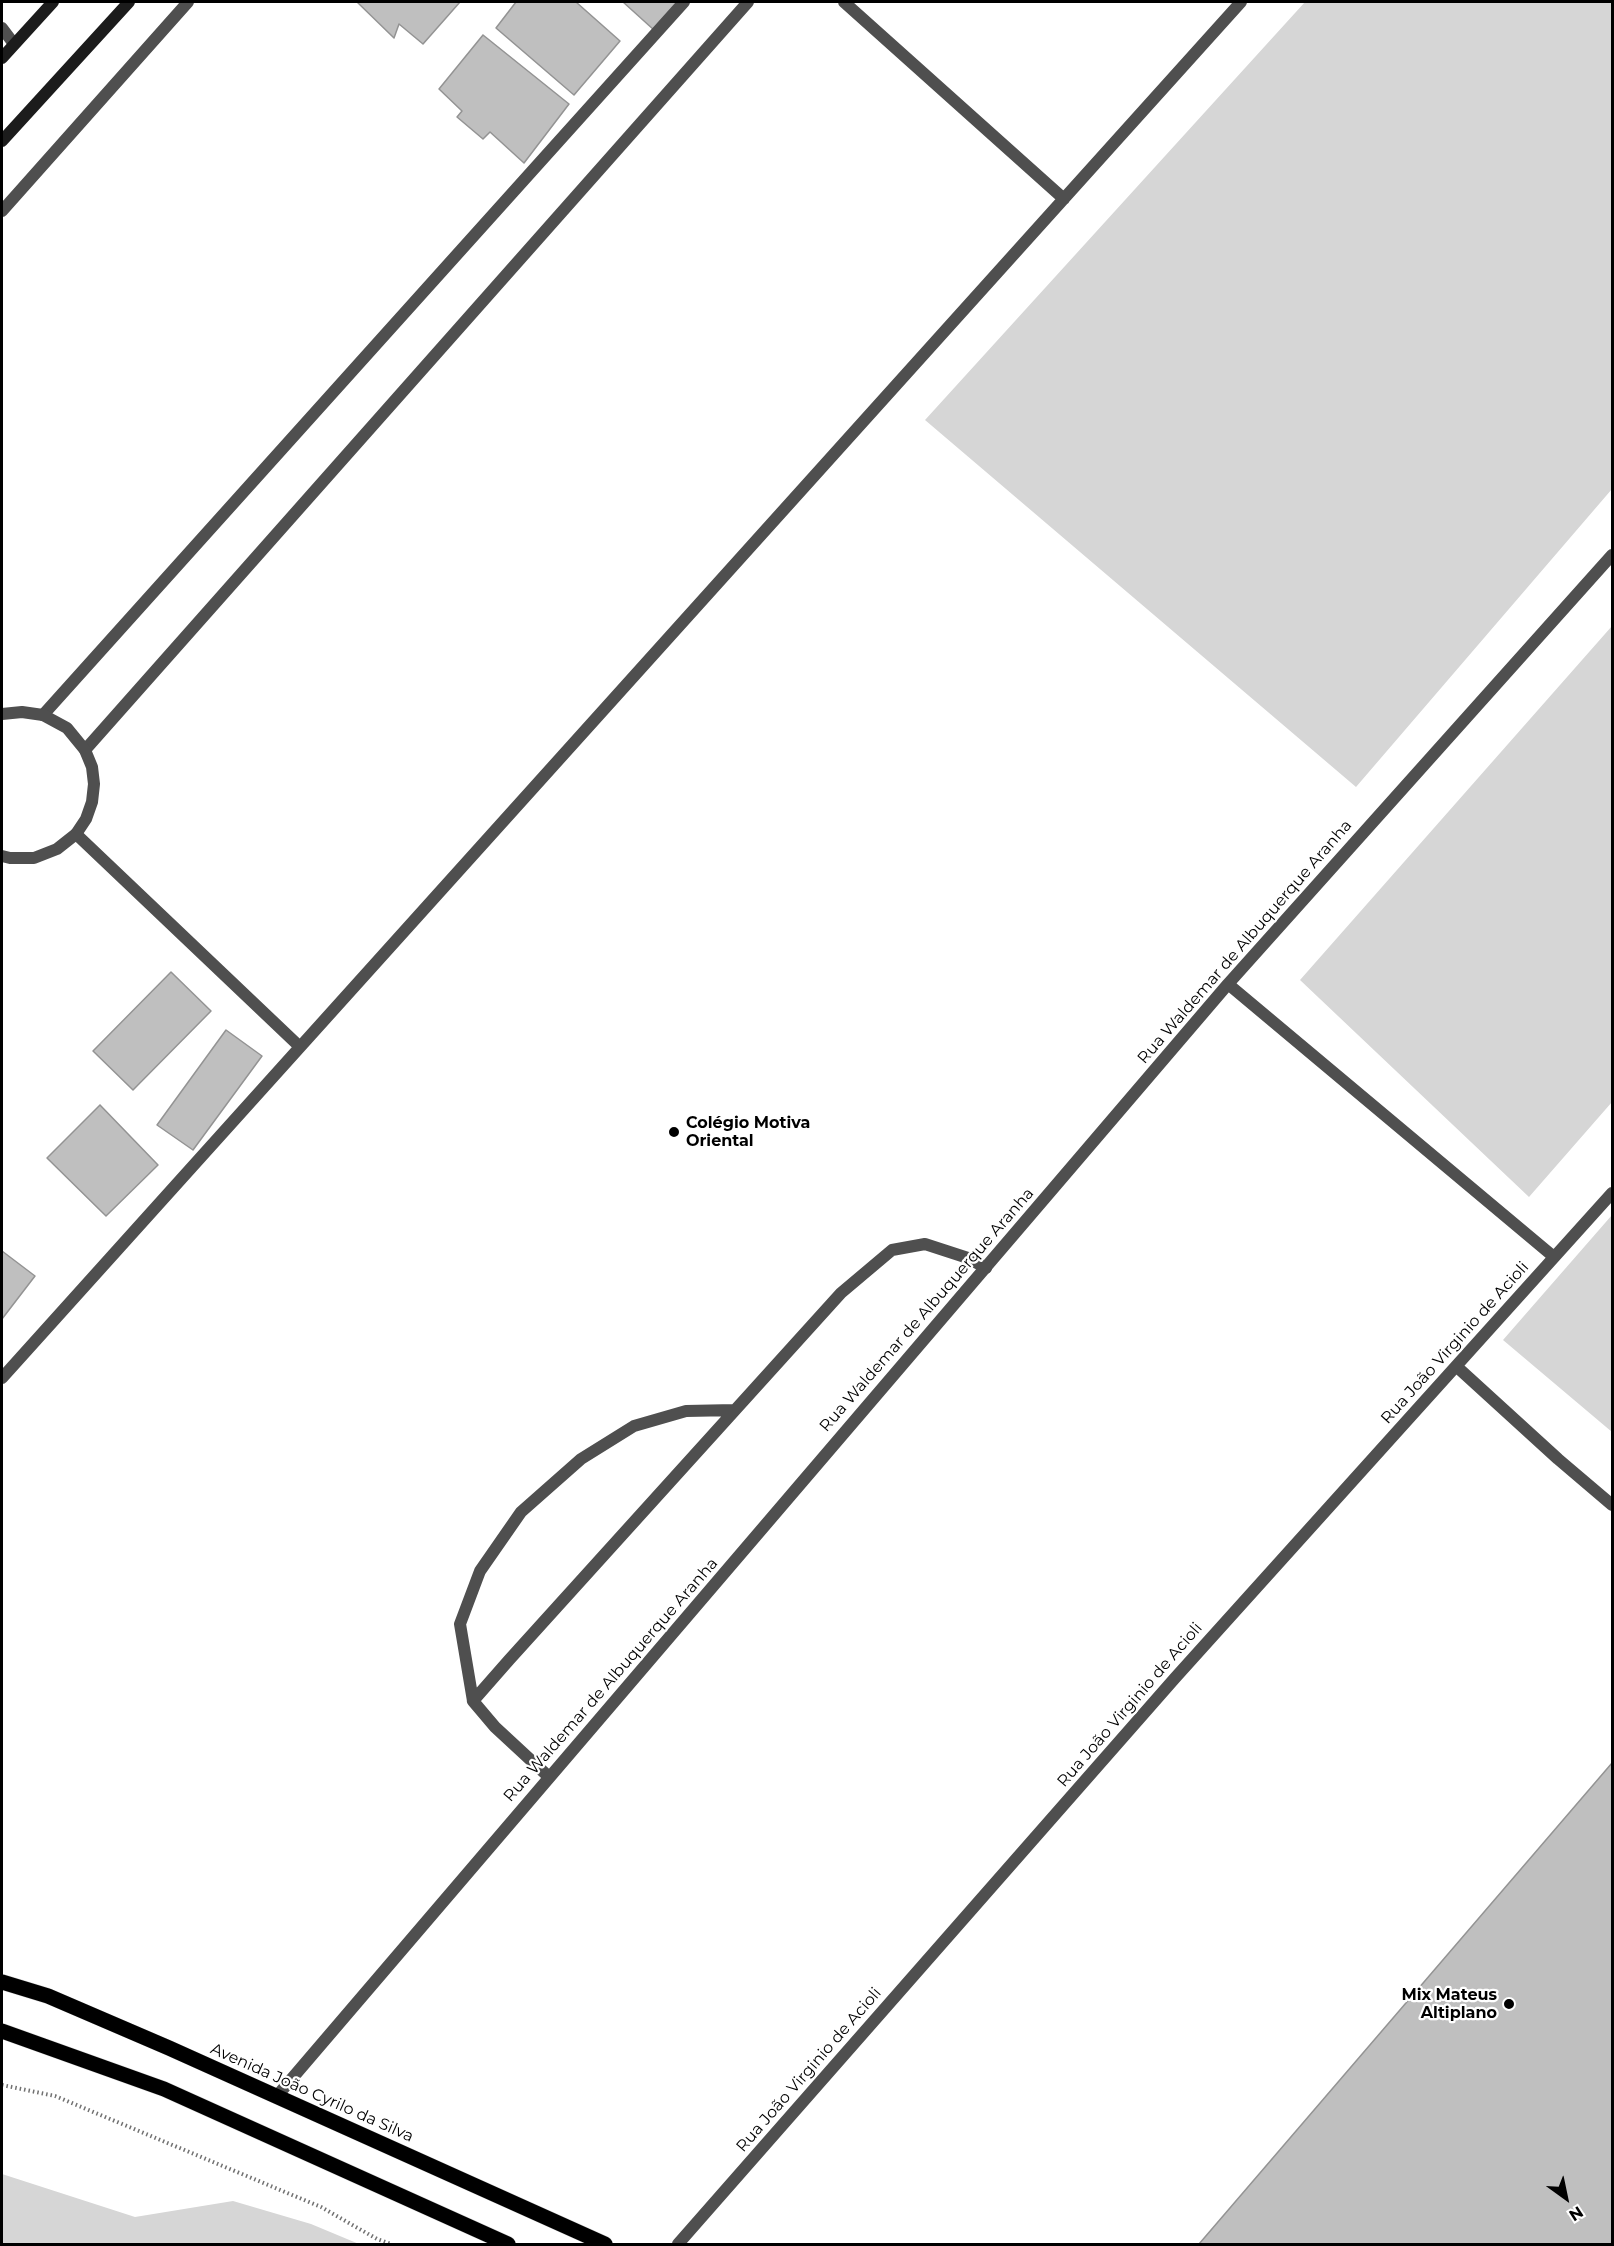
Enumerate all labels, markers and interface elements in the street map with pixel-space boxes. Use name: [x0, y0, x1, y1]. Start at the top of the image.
street label: Rua Waldemar de Albuquerque Aranha: [1134, 816, 1356, 1068]
place label: Colégio Motiva Oriental: [686, 1113, 810, 1151]
marker: Colégio Motiva Oriental: [667, 1125, 681, 1139]
street label: Rua Waldemar de Albuquerque Aranha: [816, 1184, 1038, 1436]
street label: Rua João Virginio de Acioli: [1377, 1258, 1533, 1428]
street label: Rua Waldemar de Albuquerque Aranha: [500, 1554, 722, 1806]
street label: Rua João Virginio de Acioli: [1053, 1619, 1207, 1791]
street label: Rua João Virginio de Acioli: [732, 1984, 886, 2156]
place label: Mix Mateus Altiplano: [1401, 1985, 1497, 2023]
marker: Mix Mateus Altiplano: [1502, 1997, 1516, 2011]
street label: Avenida João Cyrilo da Silva: [207, 2039, 417, 2147]
north arrow: [1536, 2168, 1596, 2228]
text: N: [1565, 2202, 1587, 2225]

